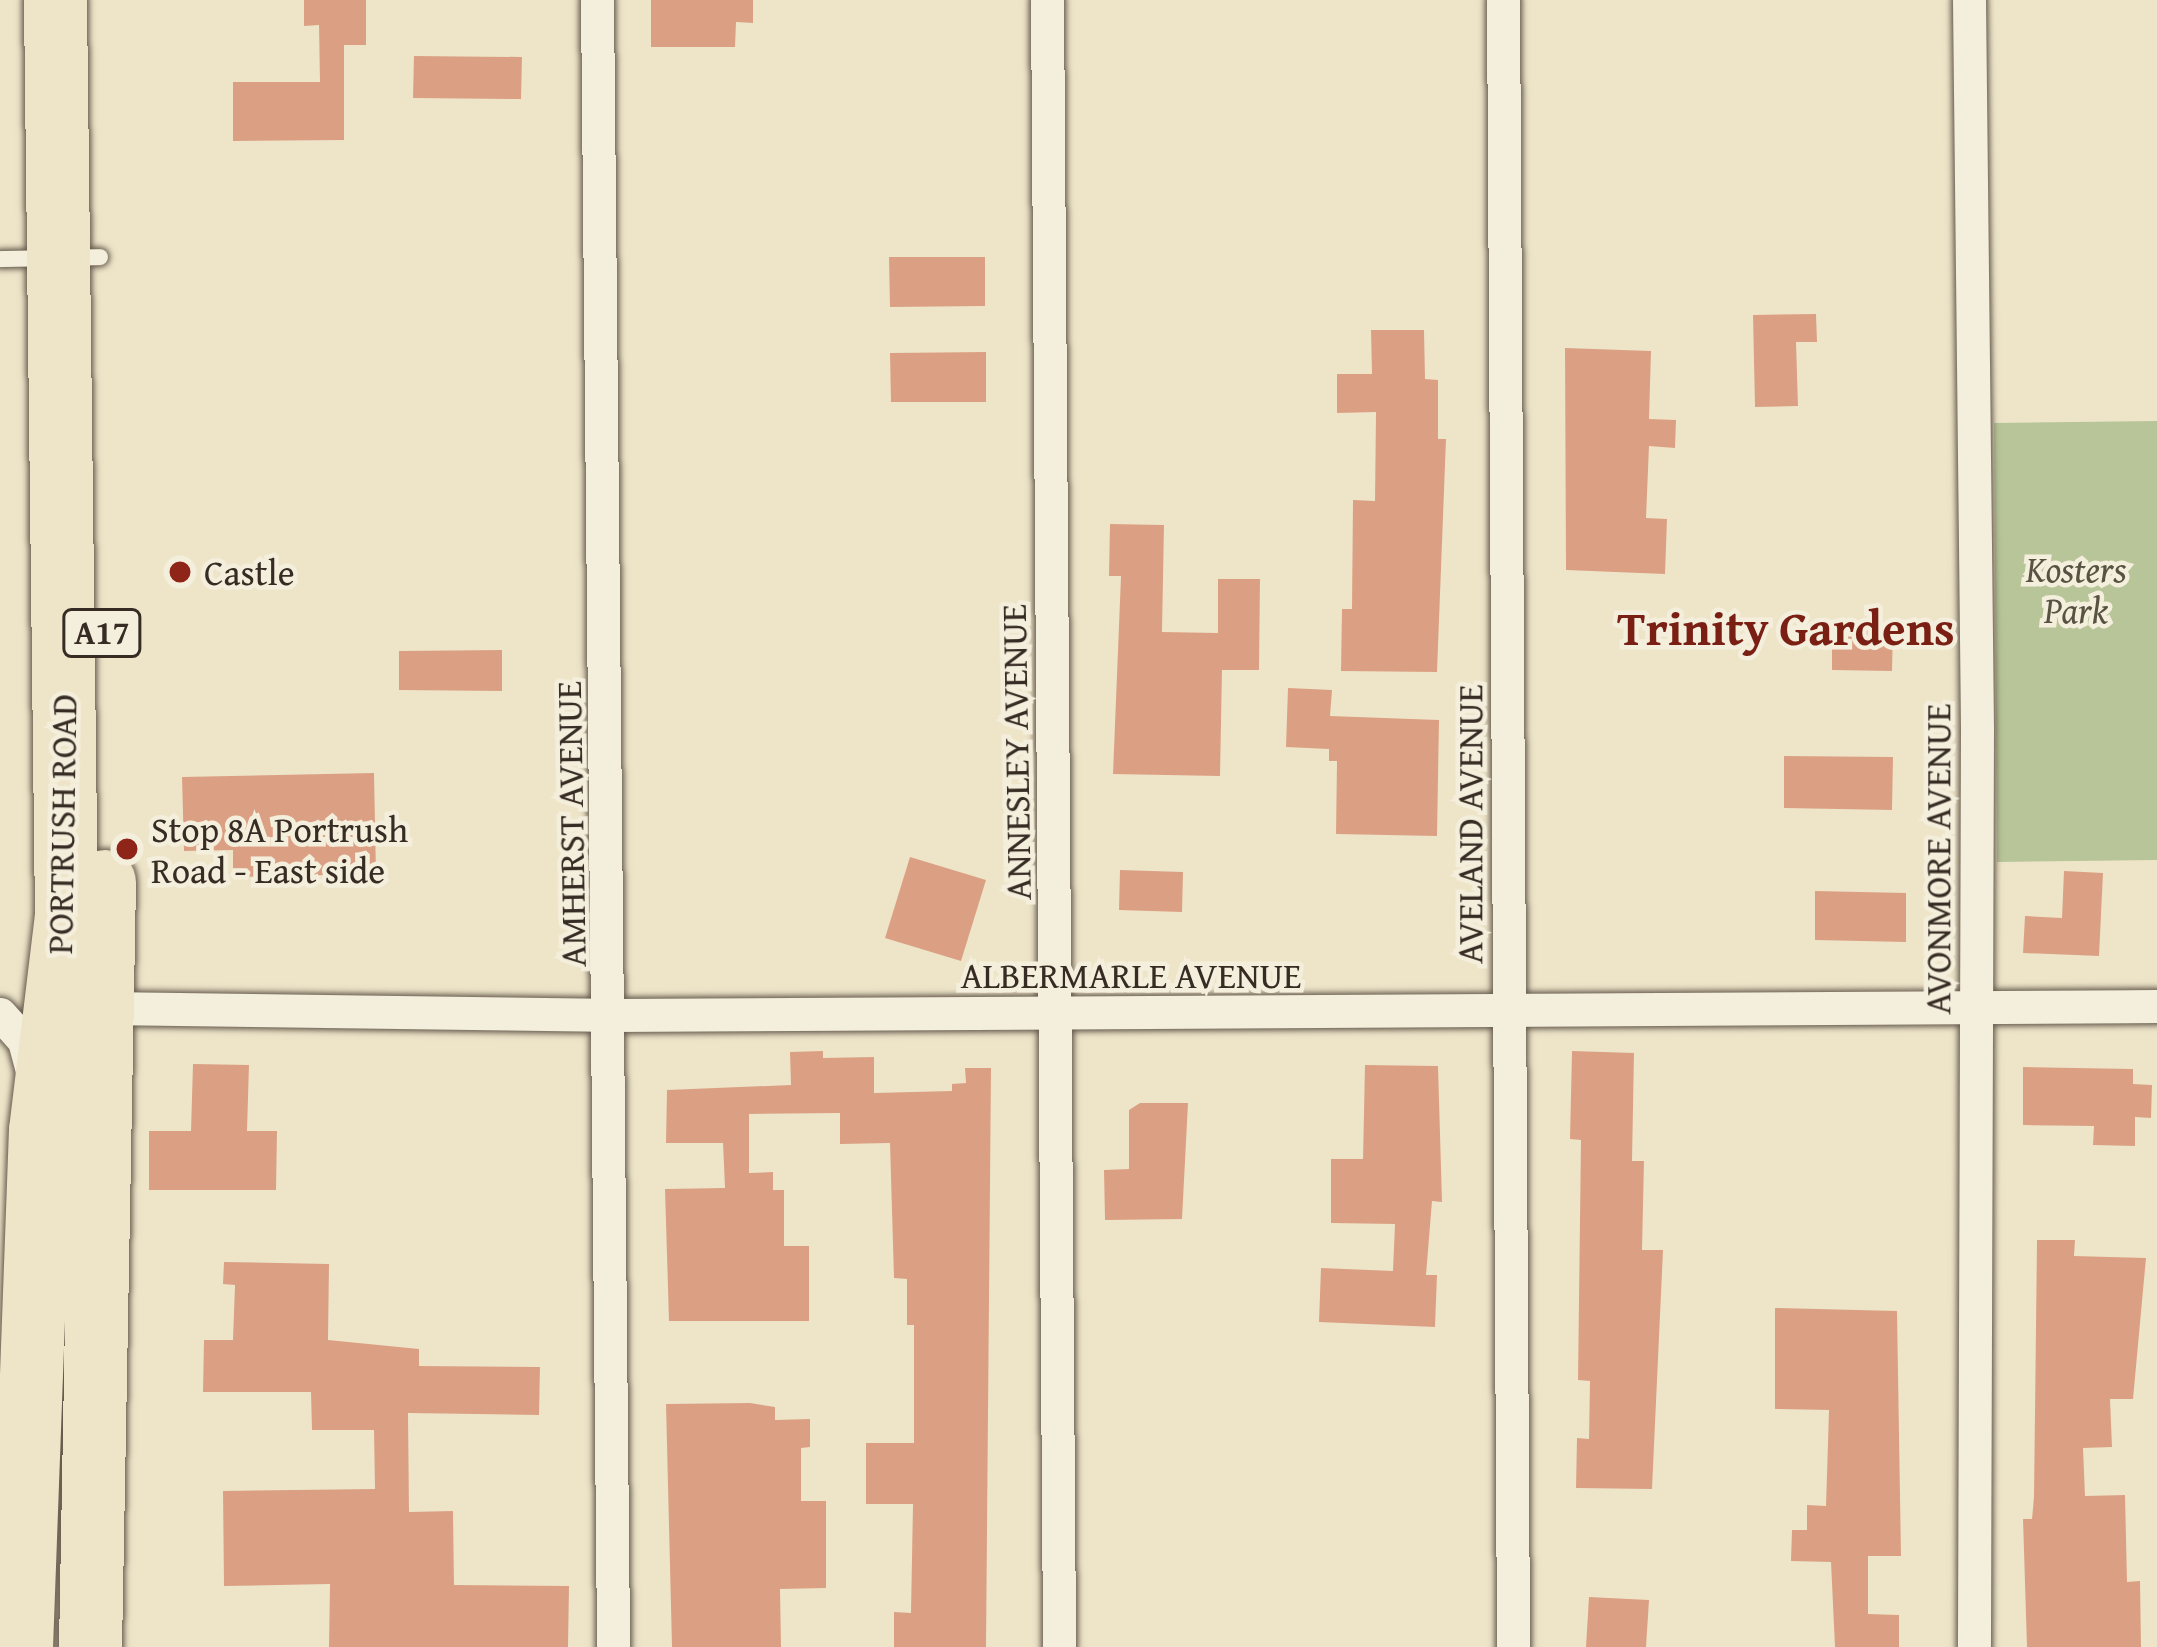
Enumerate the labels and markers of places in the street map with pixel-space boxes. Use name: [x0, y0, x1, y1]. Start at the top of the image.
place label: Castle: [204, 550, 295, 594]
marker: Castle: [167, 559, 193, 585]
place label: Stop 8A Portrush Road - East side: [151, 806, 408, 891]
marker: Stop 8A Portrush Road - East side: [114, 836, 140, 862]

